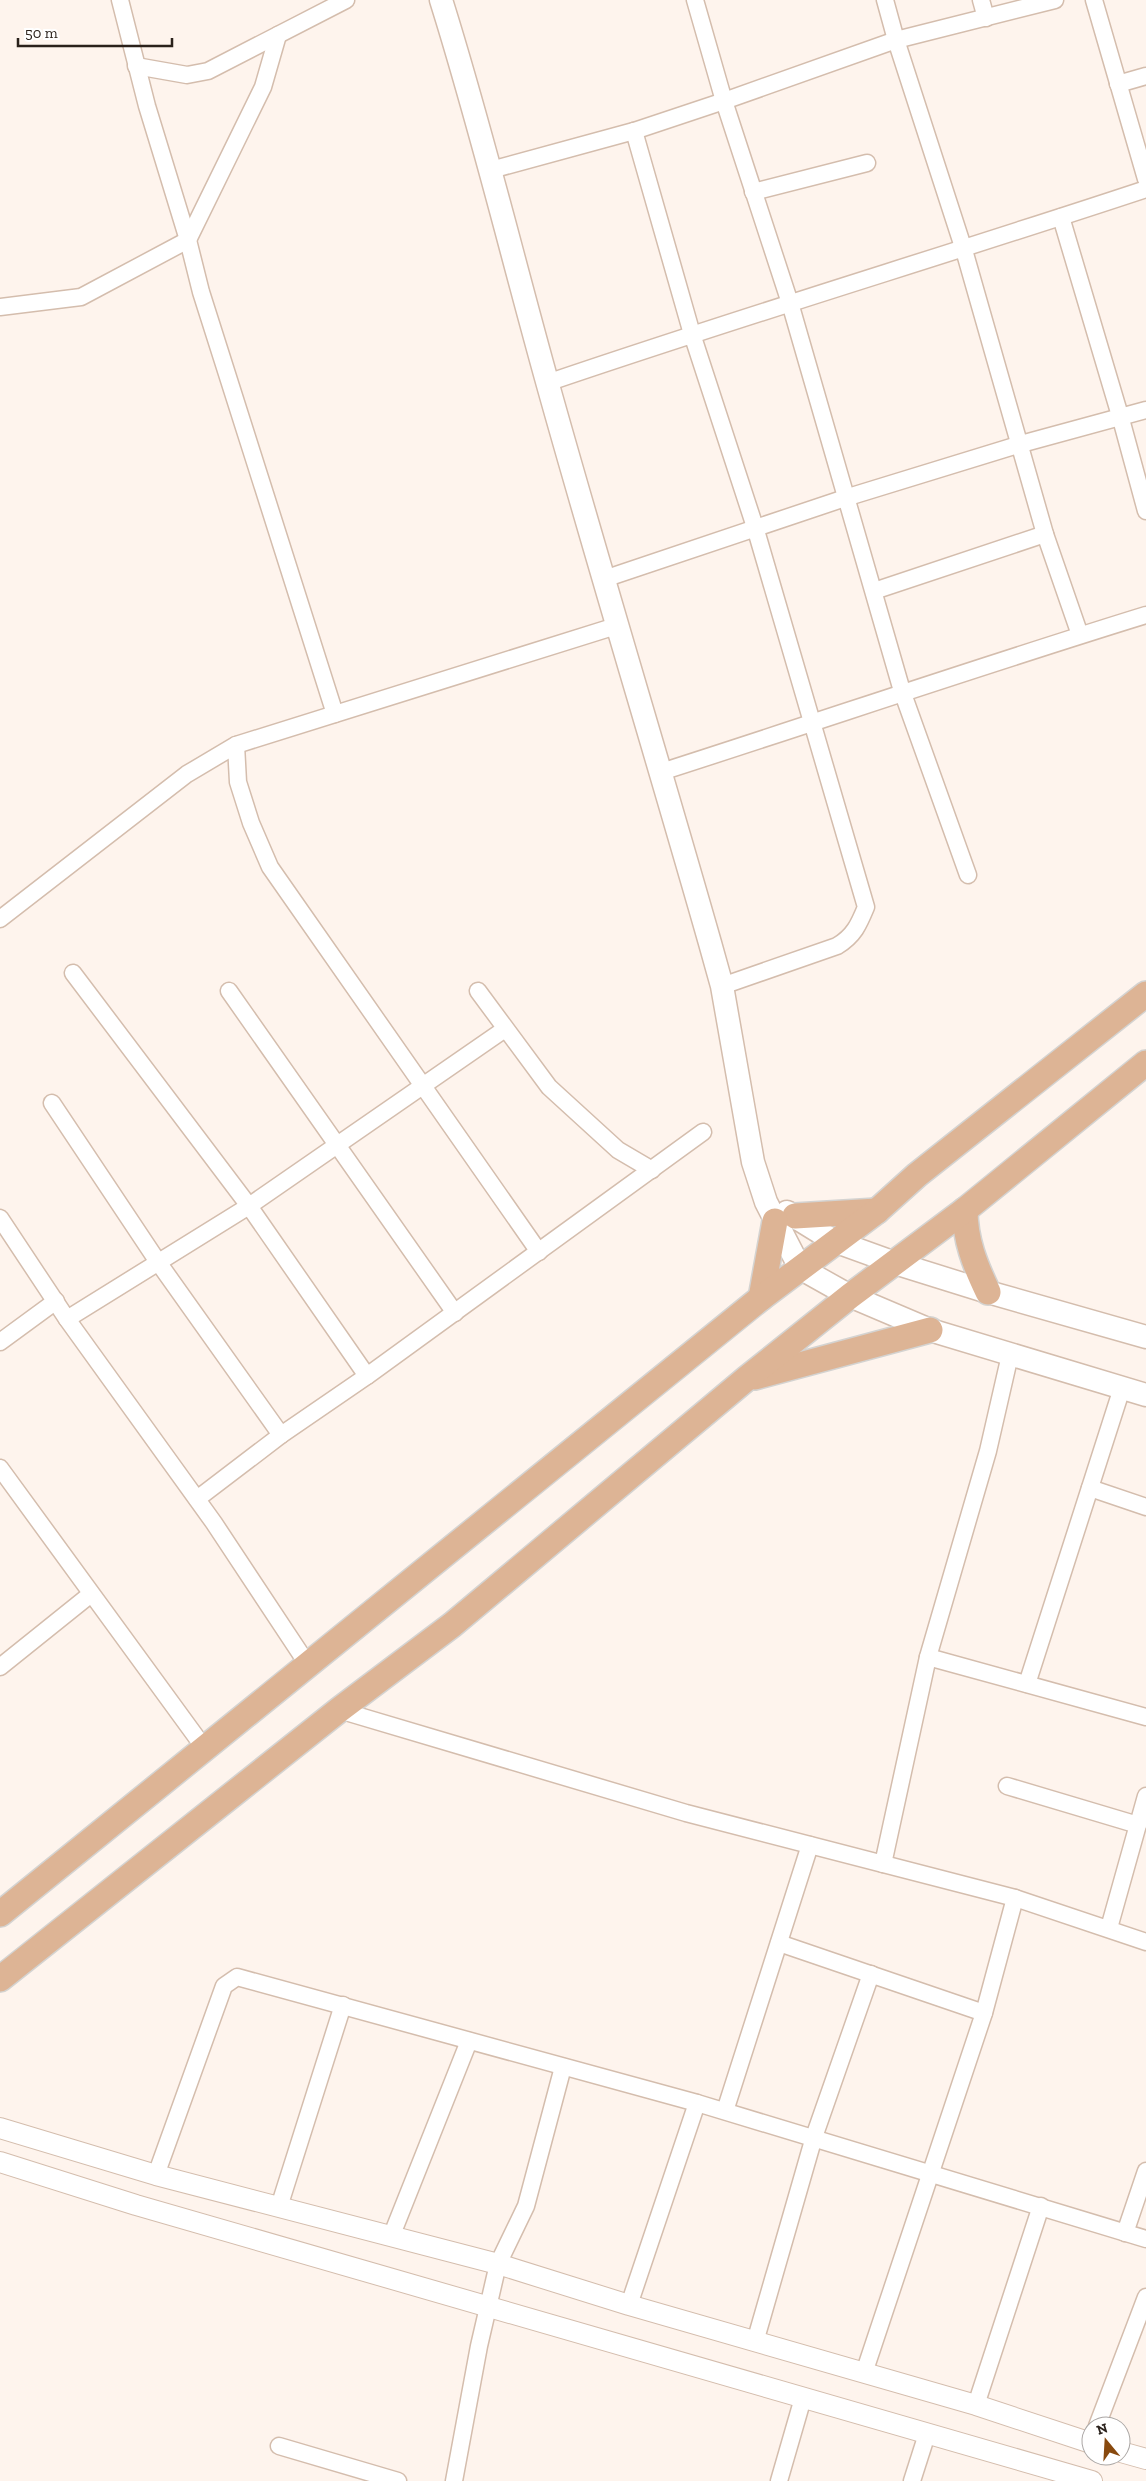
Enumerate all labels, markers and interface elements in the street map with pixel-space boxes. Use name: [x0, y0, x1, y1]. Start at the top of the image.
scale bar: [18, 15, 171, 47]
text: 50 m: [25, 24, 58, 42]
north arrow: [1081, 2416, 1131, 2466]
text: N: [1094, 2419, 1110, 2439]

